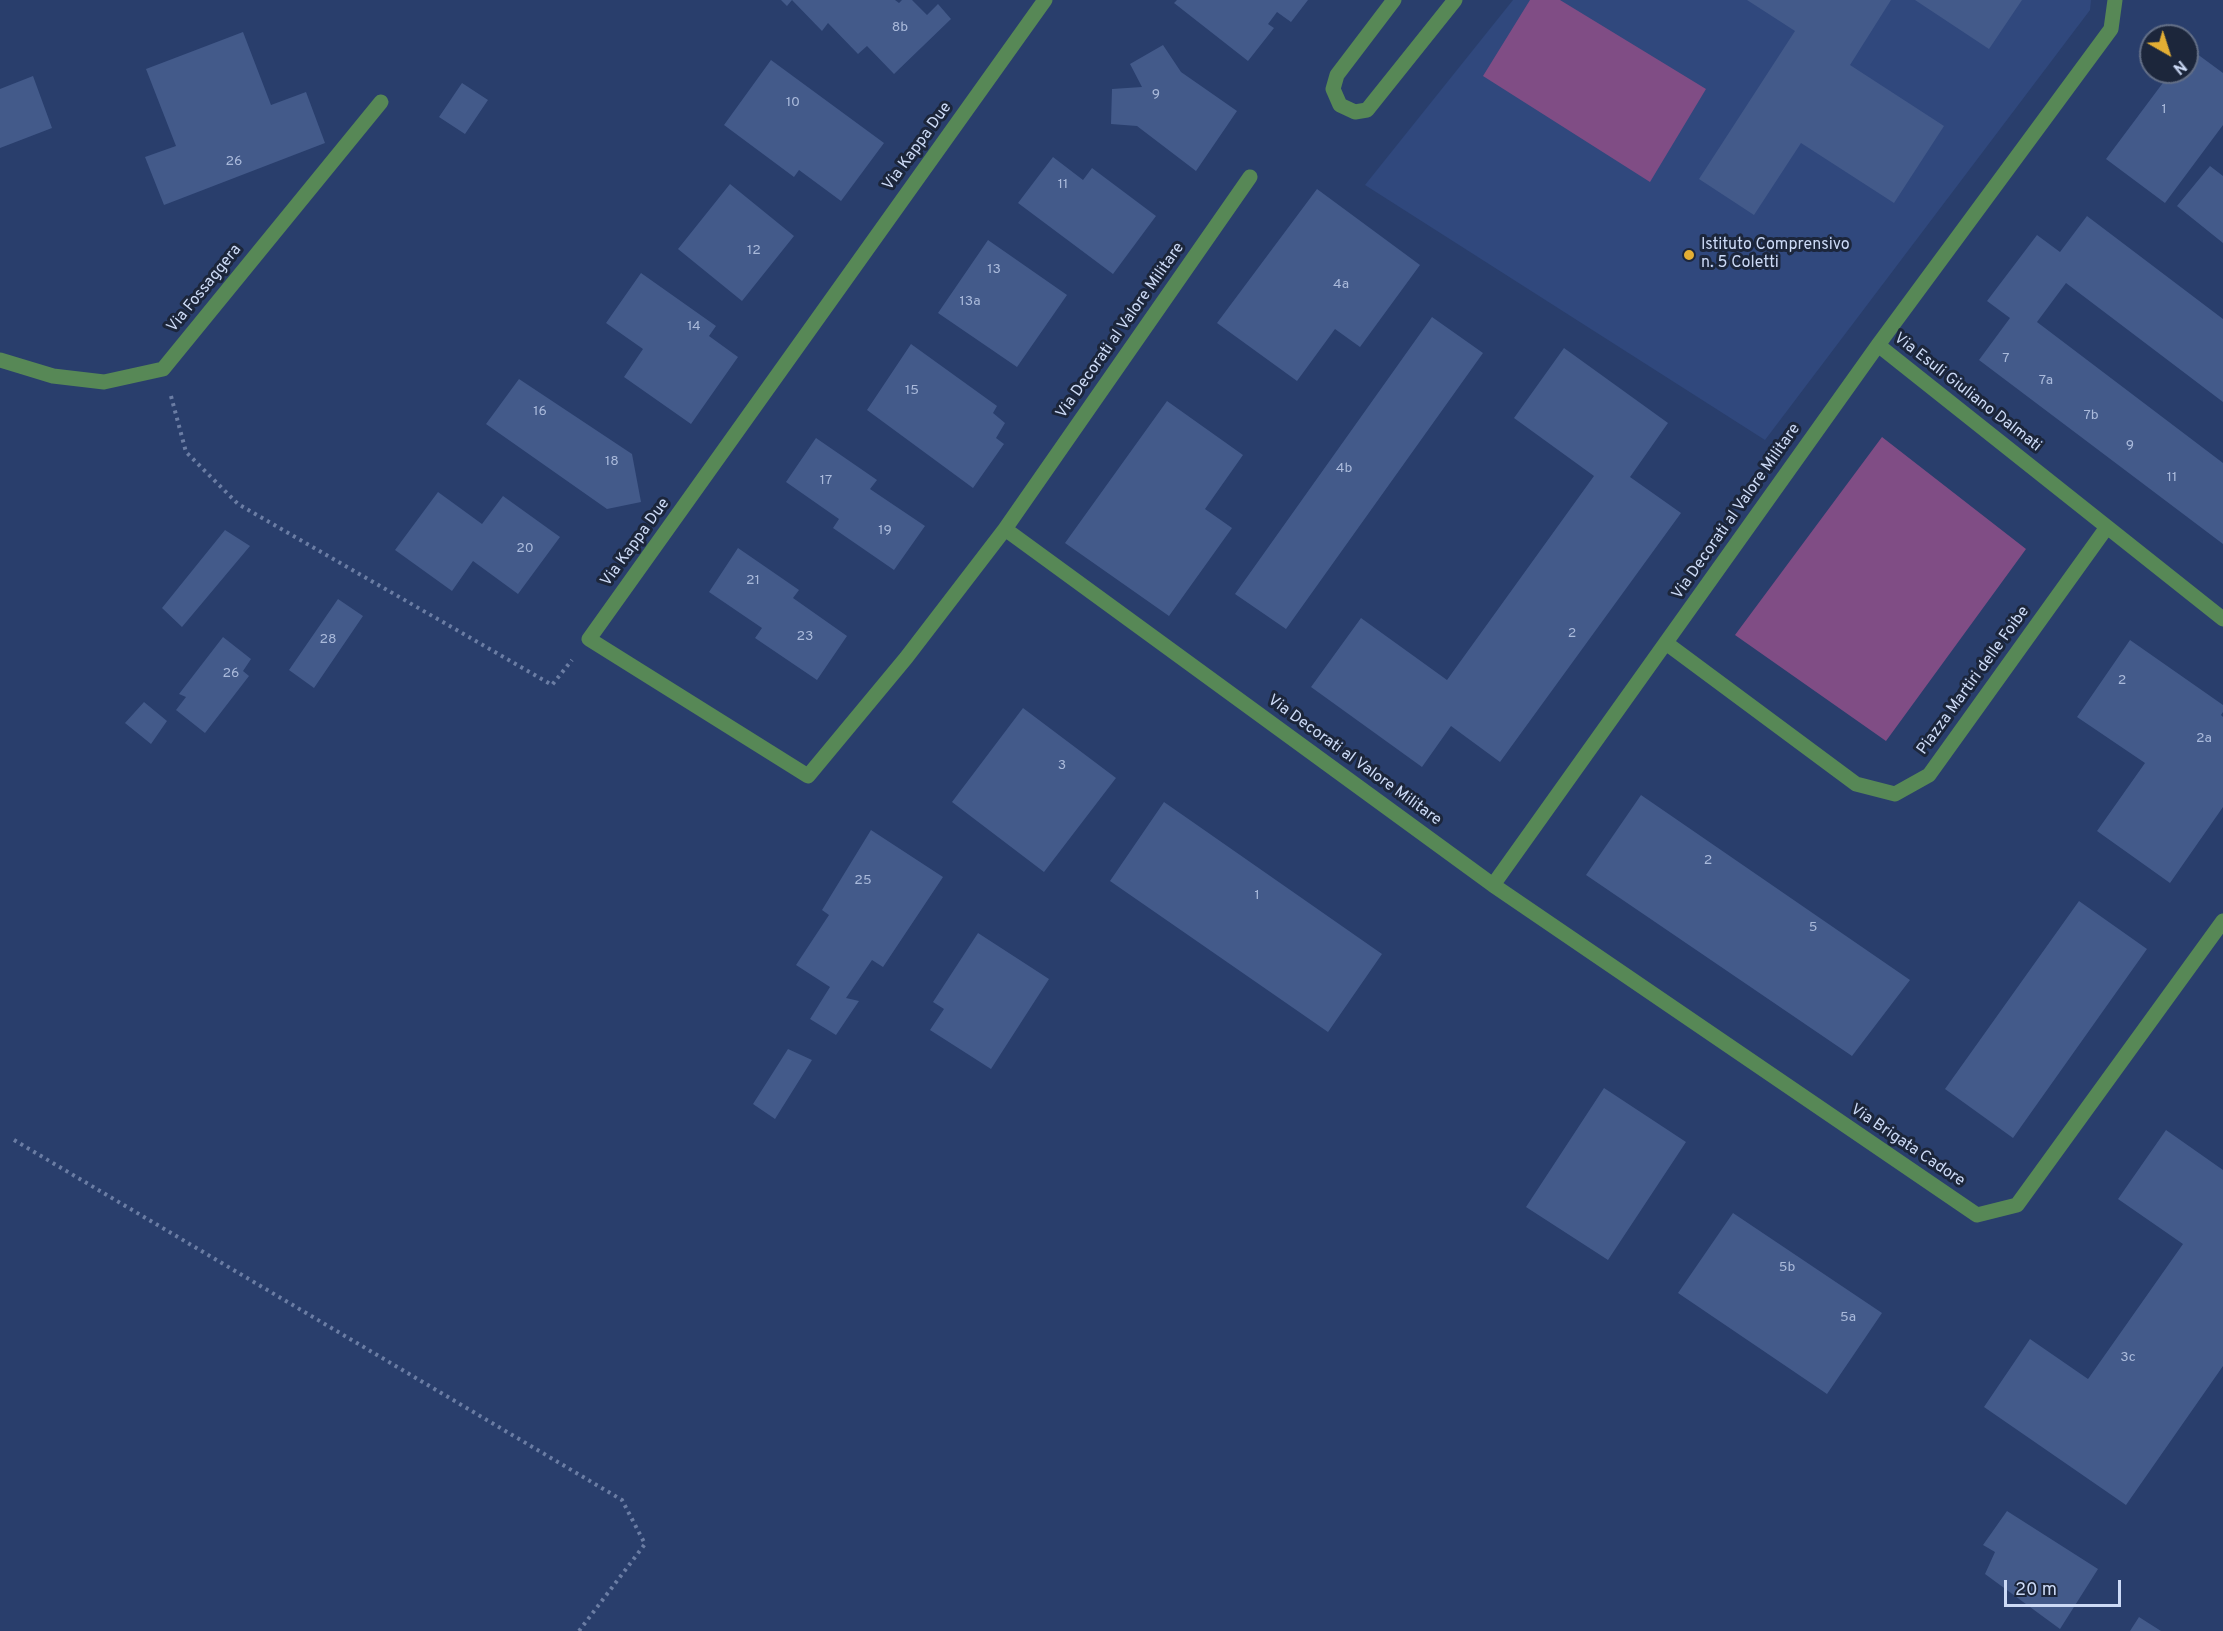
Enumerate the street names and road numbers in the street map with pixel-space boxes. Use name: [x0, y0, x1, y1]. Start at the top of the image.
street label: Via Kappa Due: [880, 99, 956, 195]
street label: Via Decorati al Valore Militare: [1053, 239, 1189, 423]
street label: Via Fossaggera: [164, 241, 246, 337]
street label: Via Esuli Giuliano Dalmati: [1889, 329, 2045, 457]
street label: Via Decorati al Valore Militare: [1669, 420, 1805, 604]
street label: Via Kappa Due: [598, 495, 674, 591]
street label: Piazza Martiri delle Foibe: [1914, 603, 2034, 759]
street label: Via Decorati al Valore Militare: [1263, 691, 1445, 831]
street label: Via Brigata Cadore: [1846, 1101, 1968, 1191]

